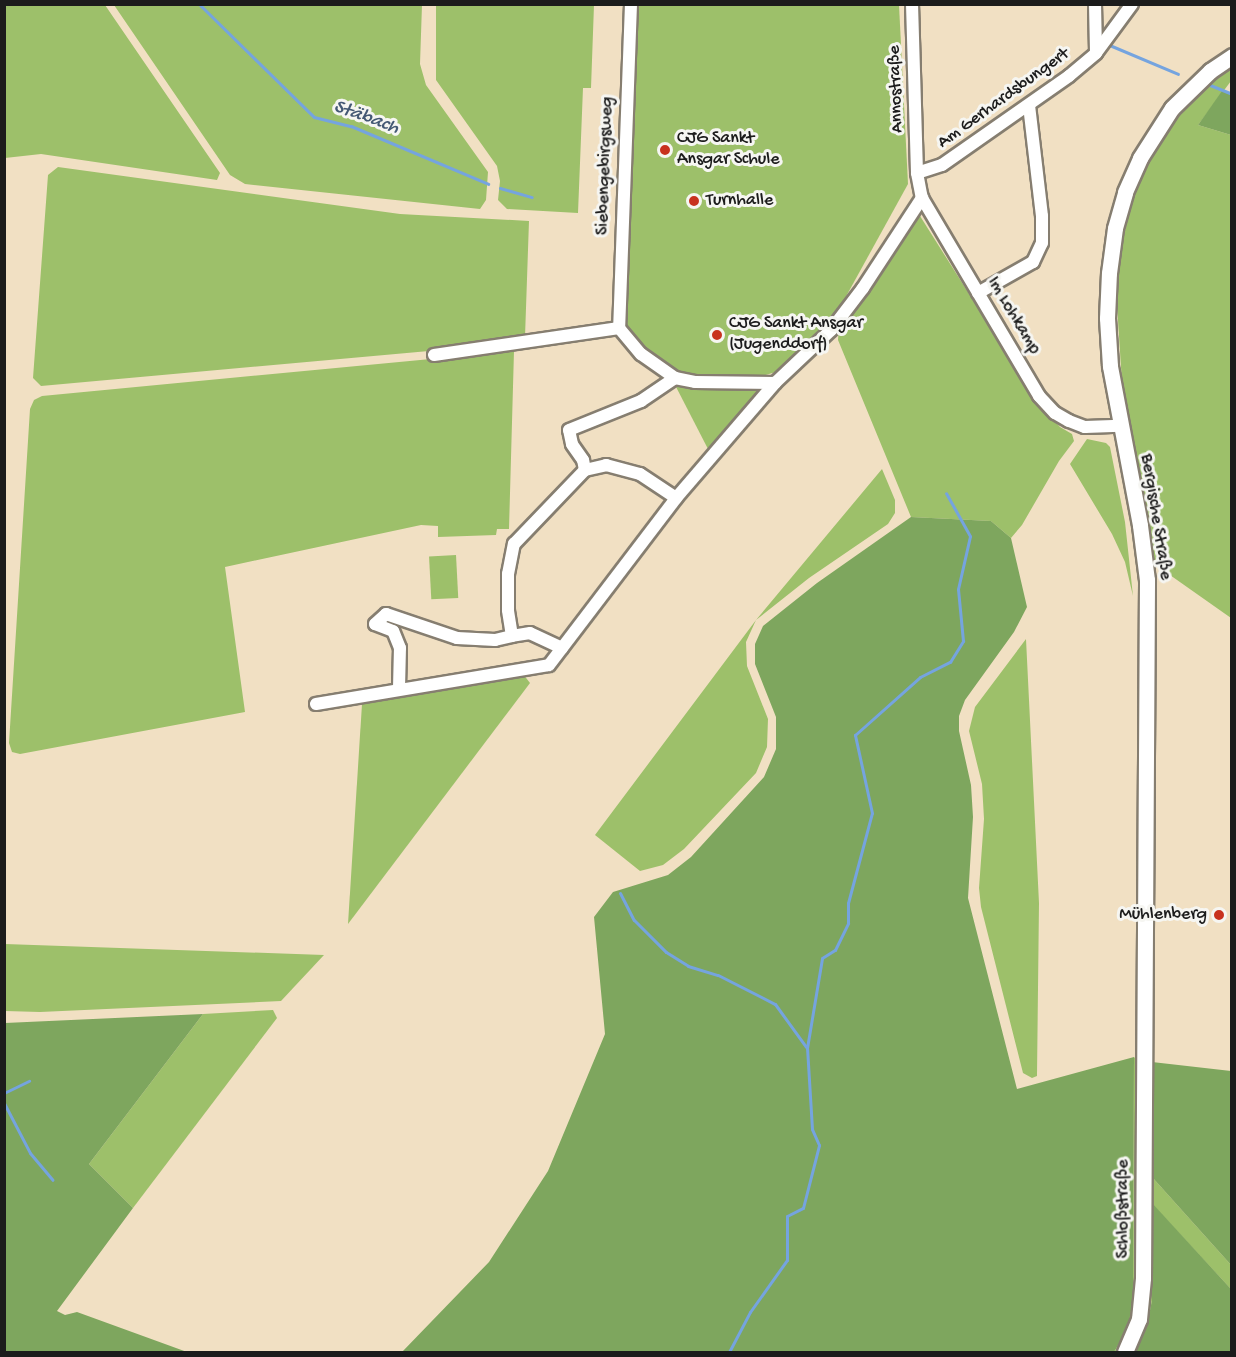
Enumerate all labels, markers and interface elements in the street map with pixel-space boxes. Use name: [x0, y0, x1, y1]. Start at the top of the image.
street label: Am Gerhardsbungert: [934, 44, 1074, 154]
street label: Annostraße: [885, 45, 909, 133]
water label: Stäbach: [330, 95, 402, 141]
street label: Siebengebirgsweg: [593, 96, 619, 236]
place label: CJG Sankt Ansgar Schule: [677, 129, 779, 172]
marker: CJG Sankt Ansgar Schule: [658, 143, 672, 157]
place label: Turnhalle: [706, 190, 773, 212]
marker: Turnhalle: [687, 194, 701, 208]
street label: Im Lohkamp: [981, 273, 1045, 359]
place label: CJG Sankt Ansgar (Jugenddorf): [729, 314, 863, 356]
marker: CJG Sankt Ansgar (Jugenddorf): [710, 328, 724, 342]
street label: Bergische Straße: [1134, 452, 1176, 582]
place label: Mühlenberg: [1119, 904, 1207, 926]
marker: Mühlenberg: [1212, 908, 1226, 922]
street label: Schloßstraße: [1113, 1160, 1135, 1258]

